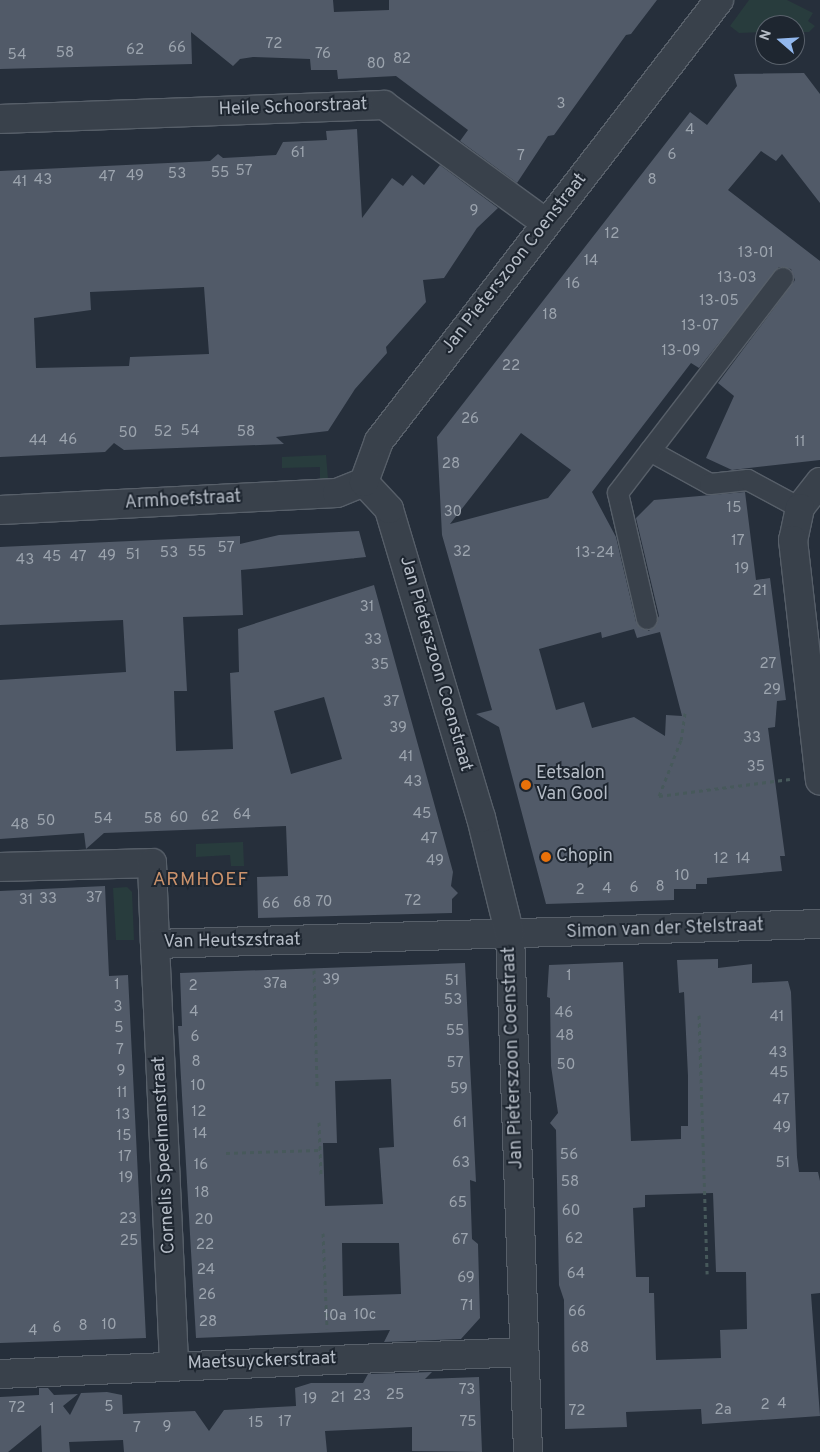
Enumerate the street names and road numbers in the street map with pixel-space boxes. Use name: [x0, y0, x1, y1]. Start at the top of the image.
street label: Heile Schoorstraat: [218, 95, 368, 121]
street label: Jan Pieterszoon Coenstraat: [438, 169, 592, 359]
street label: Armhoefstraat: [124, 487, 242, 515]
street label: Jan Pieterszoon Coenstraat: [394, 554, 476, 774]
street label: Simon van der Stelstraat: [566, 916, 764, 944]
street label: Van Heutszstraat: [163, 930, 301, 954]
street label: Jan Pieterszoon Coenstraat: [499, 946, 529, 1170]
street label: Cornelis Speelmanstraat: [149, 1056, 181, 1254]
street label: Maetsuyckerstraat: [187, 1349, 337, 1375]

